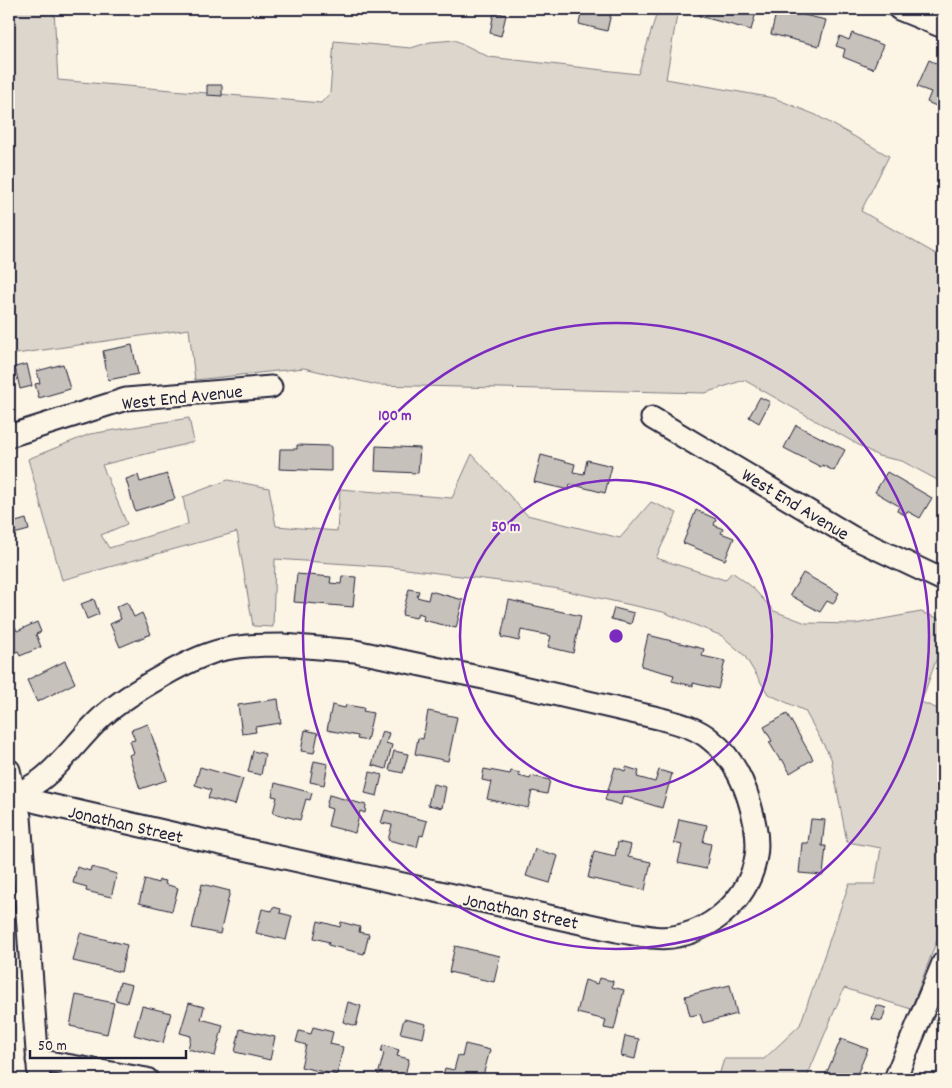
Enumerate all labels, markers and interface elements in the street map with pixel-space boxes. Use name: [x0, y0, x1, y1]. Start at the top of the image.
street label: West End Avenue: [121, 380, 244, 419]
text: 100 m: [378, 406, 412, 428]
street label: West End Avenue: [735, 463, 853, 549]
text: 50 m: [492, 517, 520, 539]
centre of rings: [607, 627, 625, 645]
street label: Jonathan Street: [65, 800, 185, 853]
street label: Jonathan Street: [460, 888, 580, 939]
scale bar: [30, 1028, 186, 1060]
text: 50 m: [38, 1036, 67, 1058]

